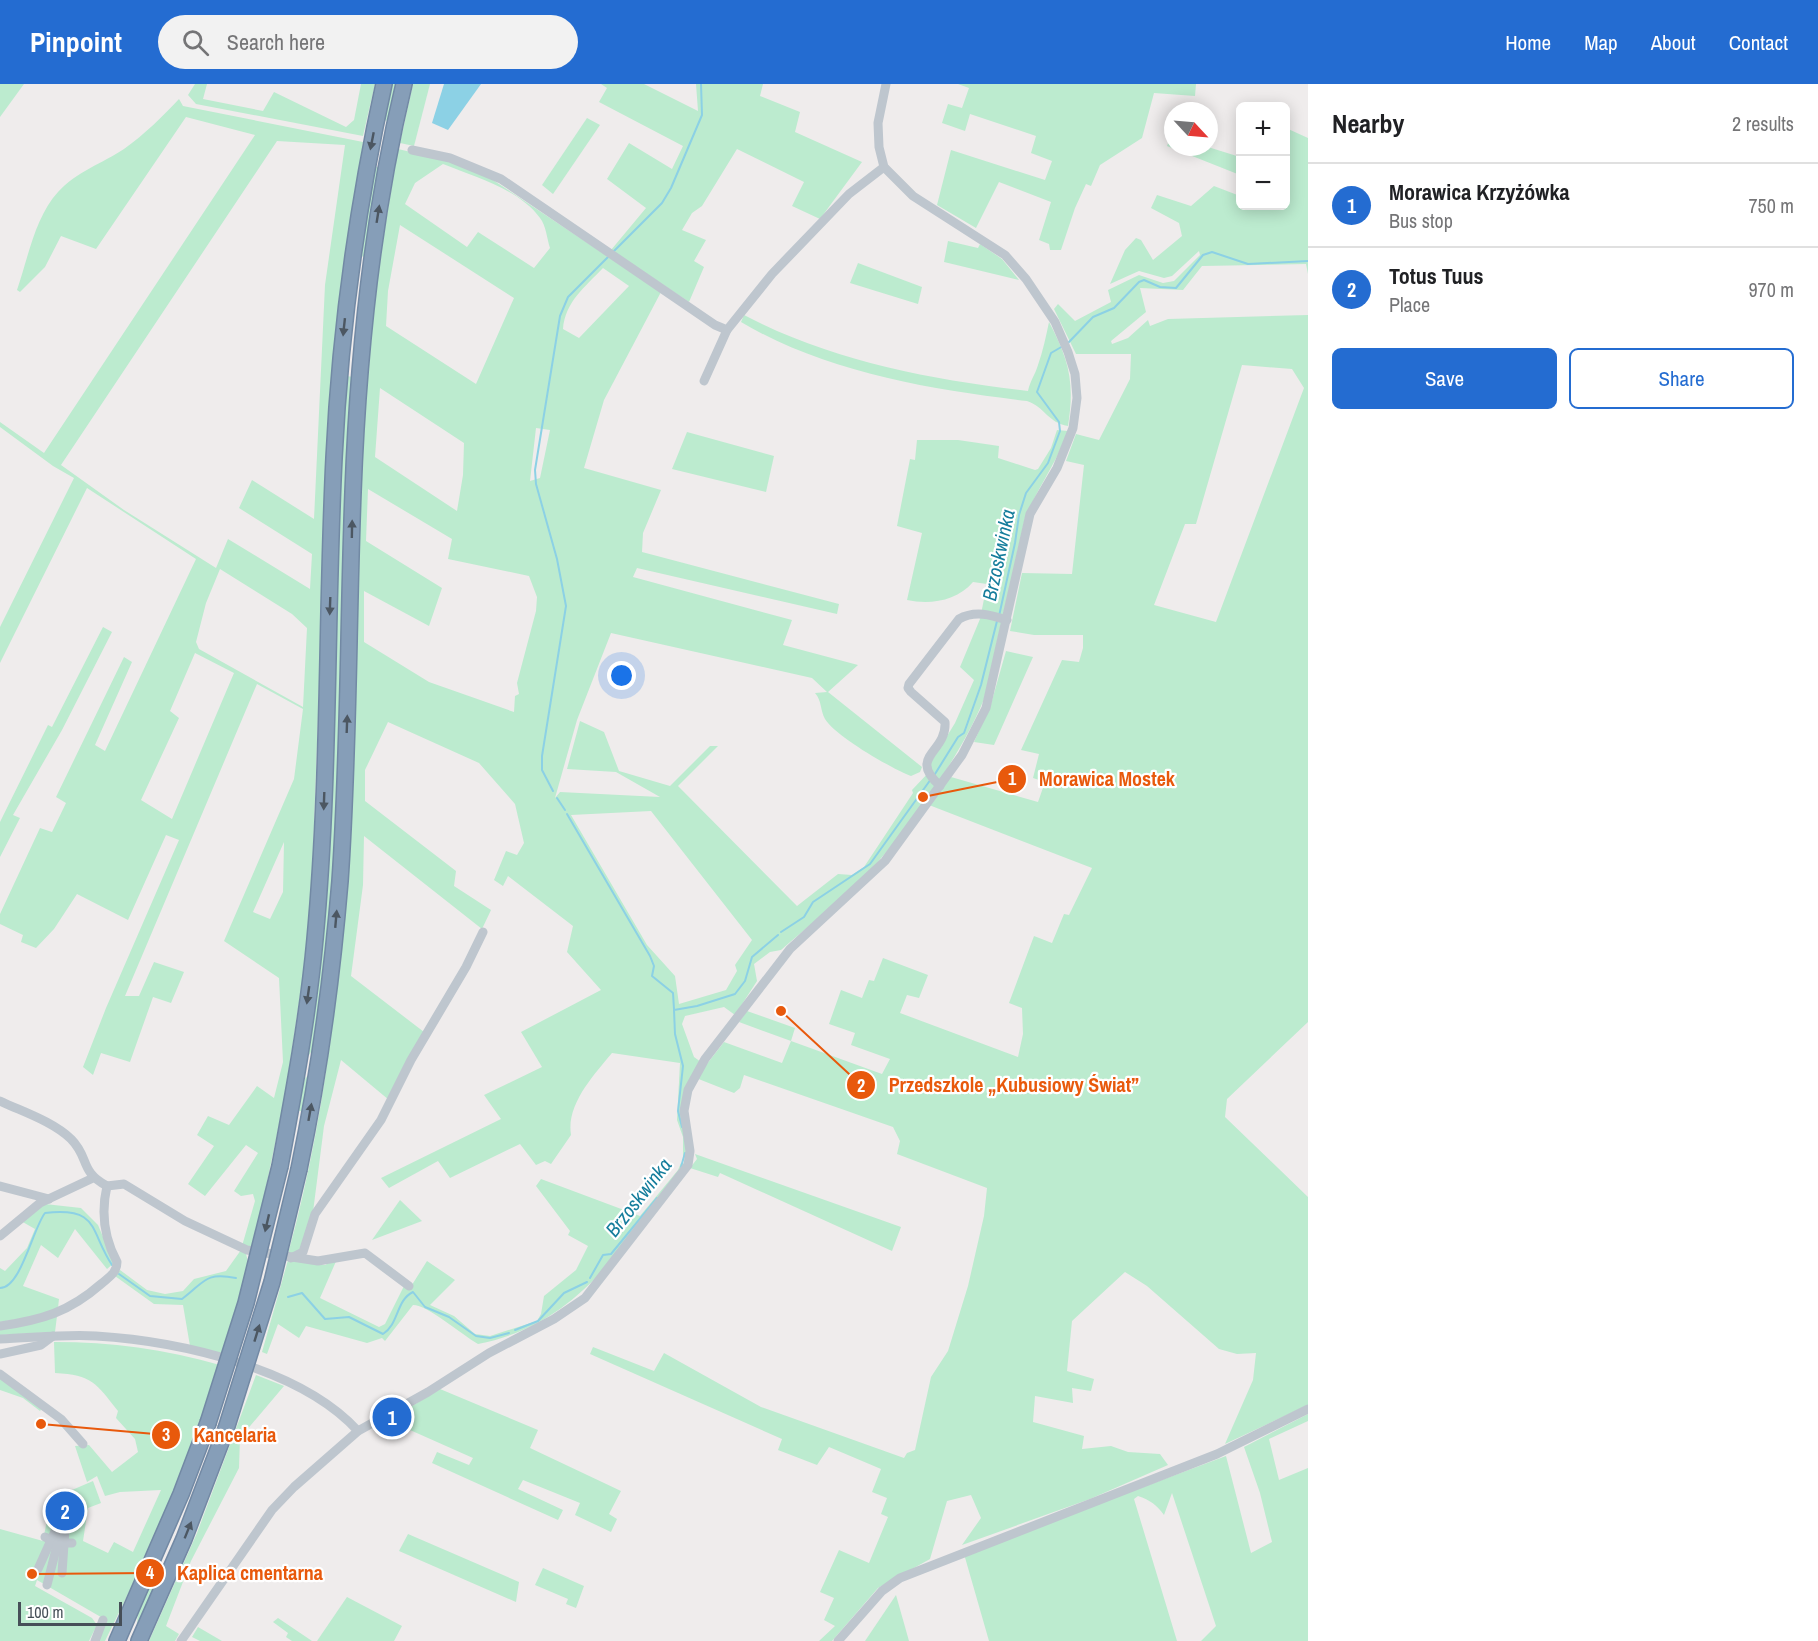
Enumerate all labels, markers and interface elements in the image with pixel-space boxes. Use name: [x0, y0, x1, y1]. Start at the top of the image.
search box: [158, 15, 578, 69]
text: Pinpoint: [30, 23, 122, 61]
icon: search: [179, 26, 212, 59]
text: Search here: [227, 27, 325, 57]
text: Home: [1505, 28, 1551, 57]
text: Map: [1584, 28, 1618, 57]
text: About: [1651, 28, 1696, 57]
text: Contact: [1729, 28, 1788, 57]
north arrow: [1164, 102, 1218, 156]
map controls: [1236, 102, 1290, 210]
button: +: [1236, 102, 1290, 156]
text: Nearby: [1332, 106, 1404, 141]
text: 2 results: [1732, 110, 1794, 137]
one-way arrow: [367, 132, 376, 151]
button: −: [1236, 156, 1290, 210]
text: Morawica Krzyżówka: [1389, 177, 1569, 207]
text: 1: [1347, 192, 1356, 219]
text: 750 m: [1748, 192, 1794, 219]
one-way arrow: [374, 204, 383, 223]
text: Bus stop: [1389, 207, 1453, 234]
text: Totus Tuus: [1389, 261, 1484, 291]
text: 2: [1347, 276, 1356, 303]
text: 970 m: [1748, 276, 1794, 303]
text: Place: [1389, 291, 1430, 318]
one-way arrow: [339, 318, 349, 337]
button: Save: [1332, 348, 1557, 409]
button: Share: [1569, 348, 1794, 409]
water label: Brzoskwinka: [975, 507, 1021, 603]
one-way arrow: [347, 519, 356, 538]
one-way arrow: [325, 596, 334, 615]
your location: [607, 661, 636, 690]
one-way arrow: [342, 714, 351, 733]
callout: Morawica Mostek: [997, 760, 1187, 798]
text: Morawica Mostek: [1039, 765, 1176, 792]
text: 1: [1008, 766, 1017, 791]
one-way arrow: [319, 791, 329, 810]
one-way arrow: [331, 909, 341, 928]
one-way arrow: [304, 986, 313, 1005]
callout: Przedszkole „Kubusiowy Świat”: [846, 1066, 1151, 1104]
text: Przedszkole „Kubusiowy Świat”: [889, 1071, 1139, 1098]
text: 2: [857, 1073, 865, 1098]
one-way arrow: [306, 1102, 315, 1121]
water label: Brzoskwinka: [599, 1152, 677, 1242]
one-way arrow: [261, 1214, 271, 1233]
one-way arrow: [253, 1324, 262, 1342]
pin: 1: [372, 1394, 412, 1440]
callout: Kancelaria: [151, 1416, 288, 1454]
text: Kancelaria: [194, 1421, 276, 1448]
text: 3: [162, 1422, 170, 1447]
pin: 2: [46, 1488, 84, 1534]
one-way arrow: [184, 1521, 193, 1539]
callout: Kaplica cmentarna: [135, 1554, 335, 1592]
text: Kaplica cmentarna: [177, 1559, 323, 1586]
text: 4: [146, 1560, 155, 1585]
scale bar: [18, 1599, 122, 1626]
text: 100 m: [27, 1601, 63, 1623]

